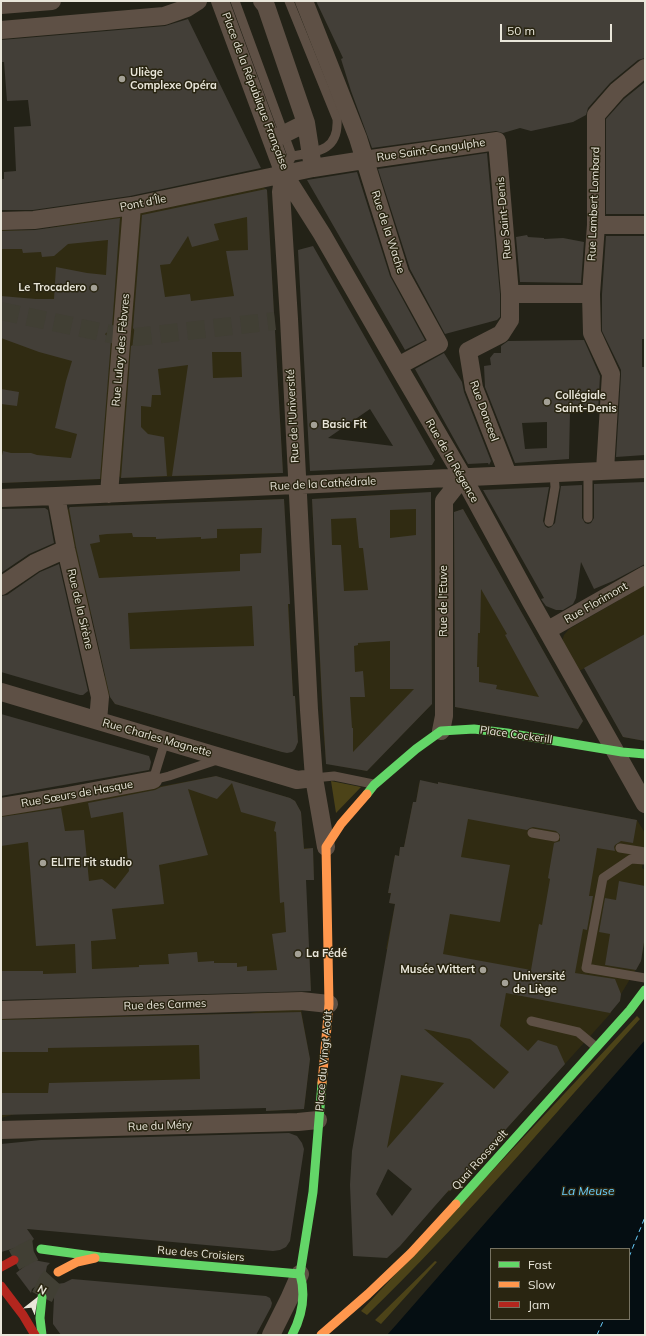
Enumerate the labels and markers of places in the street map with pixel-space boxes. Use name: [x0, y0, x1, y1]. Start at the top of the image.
place label: Uliège Complexe Opéra: [130, 66, 217, 92]
marker: Uliège Complexe Opéra: [117, 74, 127, 84]
place label: Le Trocadero: [18, 281, 86, 295]
marker: Le Trocadero: [89, 283, 99, 293]
place label: Collégiale Saint-Denis: [555, 389, 617, 415]
marker: Collégiale Saint-Denis: [542, 397, 552, 407]
place label: Basic Fit: [322, 418, 367, 432]
marker: Basic Fit: [309, 420, 319, 430]
place label: ELITE Fit studio: [51, 856, 132, 870]
marker: ELITE Fit studio: [38, 858, 48, 868]
place label: La Fédé: [306, 947, 347, 961]
marker: La Fédé: [293, 949, 303, 959]
place label: Musée Wittert: [400, 963, 475, 977]
marker: Musée Wittert: [478, 965, 488, 975]
place label: Université de Liège: [513, 970, 565, 996]
marker: Université de Liège: [500, 978, 510, 988]

